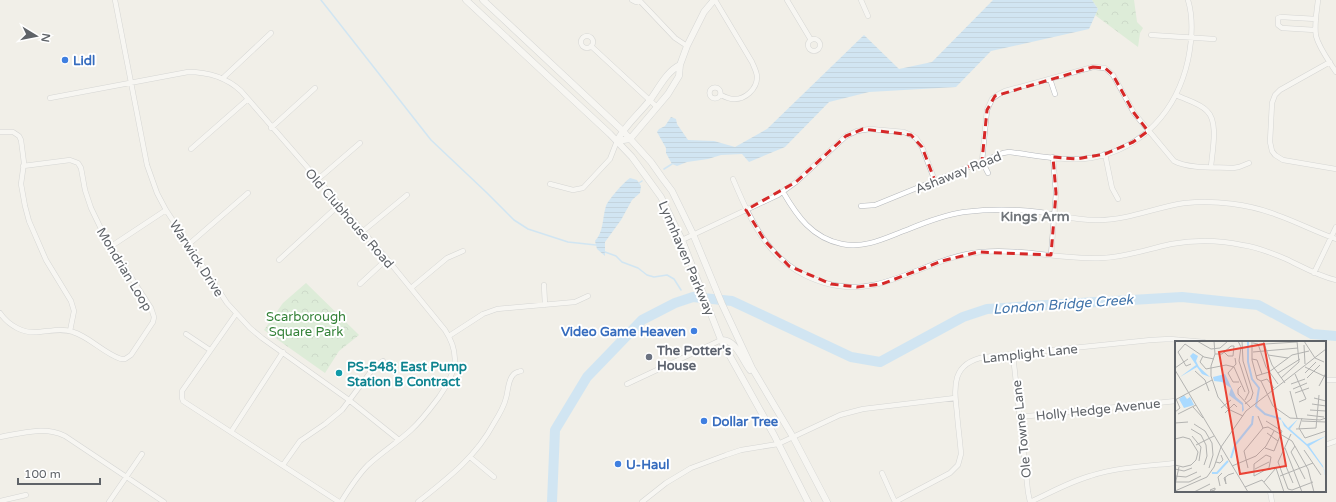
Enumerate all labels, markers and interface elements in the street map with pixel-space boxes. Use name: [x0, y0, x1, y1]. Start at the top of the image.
north arrow: [16, 16, 56, 56]
text: N: [38, 32, 53, 43]
place label: Lidl: [73, 53, 95, 69]
marker: Lidl: [60, 55, 70, 65]
street label: Ashaway Road: [913, 148, 1004, 197]
street label: Old Clubhouse Road: [302, 165, 397, 272]
street label: Lynnhaven Parkway: [655, 199, 717, 318]
district label: Kings Arm: [1000, 208, 1070, 225]
street label: Warwick Drive: [166, 217, 227, 300]
street label: Mondrian Loop: [93, 225, 155, 314]
water label: London Bridge Creek: [992, 291, 1135, 318]
park label: Scarborough Square Park: [266, 309, 346, 340]
place label: Video Game Heaven: [561, 324, 686, 340]
marker: Video Game Heaven: [689, 326, 699, 336]
street label: Lamplight Lane: [982, 341, 1079, 367]
inset map: [1175, 341, 1326, 492]
place label: The Potter's House: [656, 343, 731, 374]
marker: The Potter's House: [644, 352, 654, 362]
place label: PS-548; East Pump Station B Contract: [347, 359, 467, 390]
marker: PS-548; East Pump Station B Contract: [334, 368, 344, 378]
street label: Ole Towne Lane: [1009, 379, 1035, 479]
street label: Holly Hedge Avenue: [1035, 396, 1161, 424]
place label: Dollar Tree: [712, 414, 779, 430]
marker: Dollar Tree: [699, 416, 709, 426]
place label: U-Haul: [626, 457, 669, 473]
marker: U-Haul: [613, 459, 623, 469]
scale bar: [18, 460, 100, 486]
text: 100 m: [24, 467, 61, 481]

